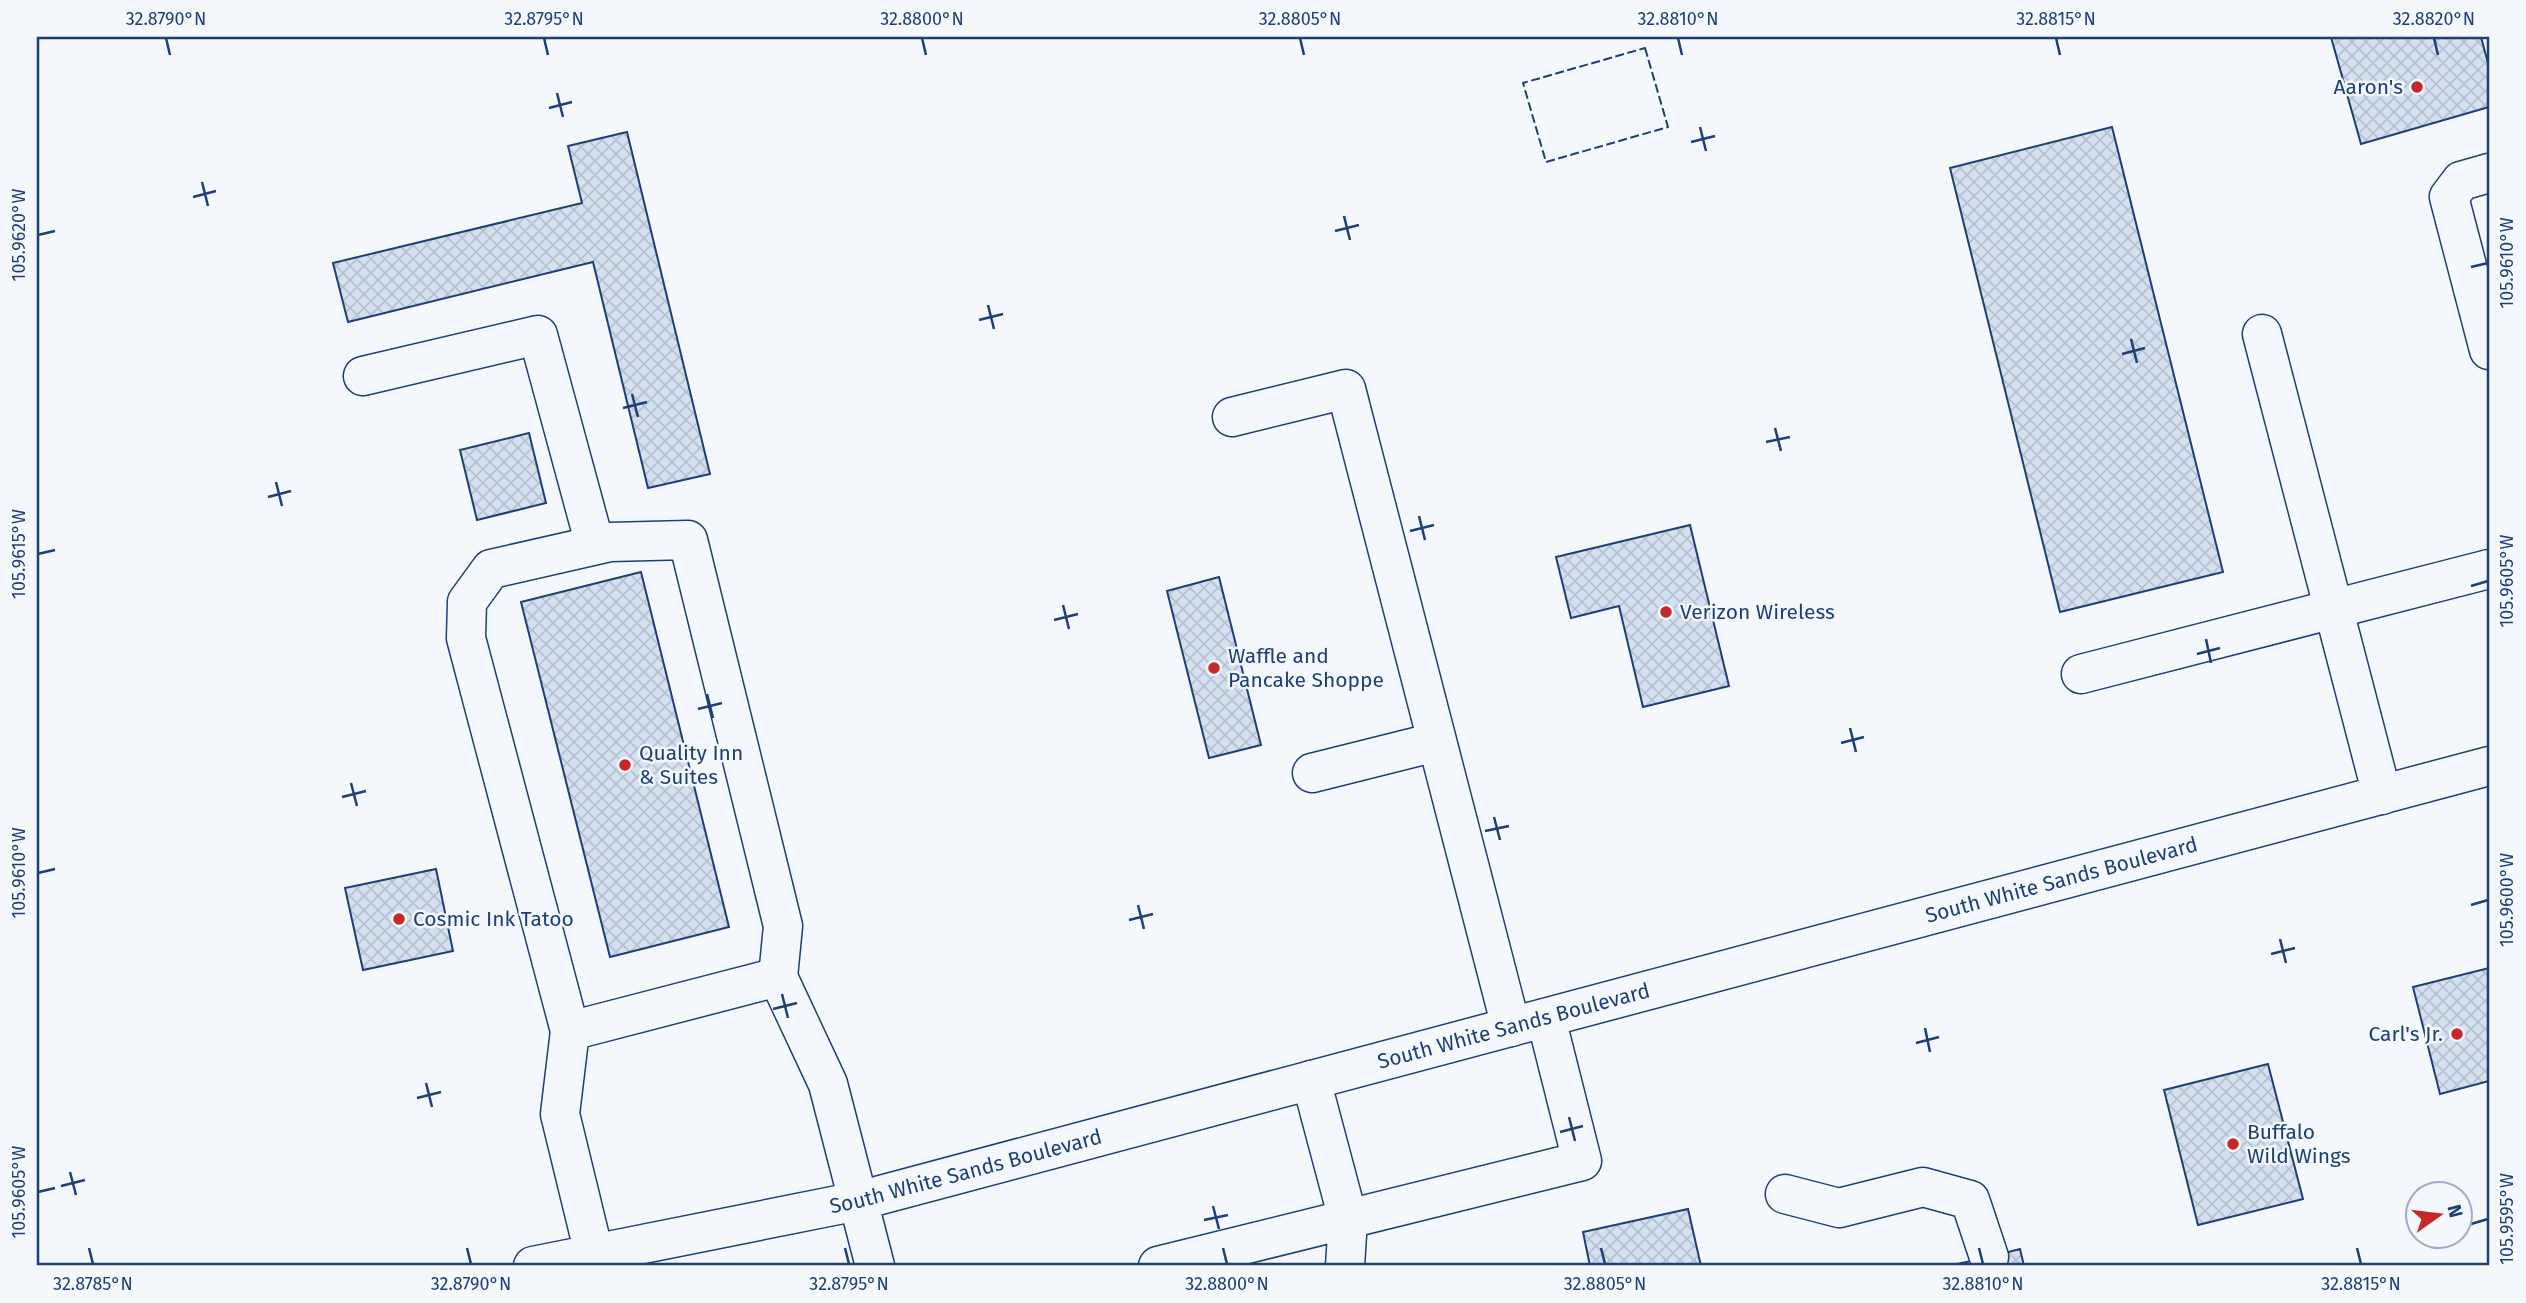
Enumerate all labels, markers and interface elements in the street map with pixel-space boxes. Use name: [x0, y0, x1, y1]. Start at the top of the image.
text: 32.8790°N: [126, 8, 206, 30]
text: 32.8795°N: [504, 8, 584, 30]
text: 32.8800°N: [880, 8, 964, 30]
text: 32.8805°N: [1259, 8, 1341, 30]
text: 32.8810°N: [1638, 8, 1718, 30]
text: 32.8815°N: [2016, 8, 2096, 30]
text: 32.8820°N: [2393, 8, 2475, 30]
place label: Aaron's: [2334, 74, 2403, 100]
marker: Aaron's: [2409, 79, 2425, 95]
text: 105.9620°W: [8, 188, 30, 281]
text: 105.9610°W: [2496, 217, 2518, 309]
text: 105.9615°W: [8, 509, 30, 599]
text: 105.9605°W: [2496, 534, 2518, 627]
place label: Verizon Wireless: [1680, 599, 1835, 625]
marker: Verizon Wireless: [1658, 604, 1674, 620]
place label: Waffle and Pancake Shoppe: [1228, 643, 1384, 693]
marker: Waffle and Pancake Shoppe: [1206, 660, 1222, 676]
place label: Quality Inn & Suites: [639, 740, 743, 790]
marker: Quality Inn & Suites: [617, 757, 633, 773]
text: 105.9610°W: [8, 827, 30, 919]
street label: South White Sands Boulevard: [1923, 831, 2200, 929]
text: 105.9600°W: [2496, 853, 2518, 947]
place label: Cosmic Ink Tatoo: [413, 906, 574, 932]
marker: Cosmic Ink Tatoo: [391, 911, 407, 927]
street label: South White Sands Boulevard: [1375, 977, 1653, 1075]
place label: Carl's Jr.: [2368, 1021, 2443, 1047]
marker: Carl's Jr.: [2449, 1026, 2465, 1042]
place label: Buffalo Wild Wings: [2247, 1119, 2351, 1169]
street label: South White Sands Boulevard: [827, 1124, 1105, 1219]
marker: Buffalo Wild Wings: [2225, 1136, 2241, 1152]
text: 105.9605°W: [8, 1145, 30, 1238]
text: 105.9595°W: [2496, 1173, 2518, 1265]
north arrow: [2404, 1180, 2474, 1250]
text: N: [2442, 1202, 2468, 1220]
text: 32.8785°N: [53, 1273, 133, 1295]
text: 32.8790°N: [431, 1273, 511, 1295]
text: 32.8795°N: [809, 1273, 889, 1295]
text: 32.8800°N: [1185, 1273, 1269, 1295]
text: 32.8805°N: [1564, 1273, 1646, 1295]
text: 32.8810°N: [1943, 1273, 2023, 1295]
text: 32.8815°N: [2321, 1273, 2401, 1295]

